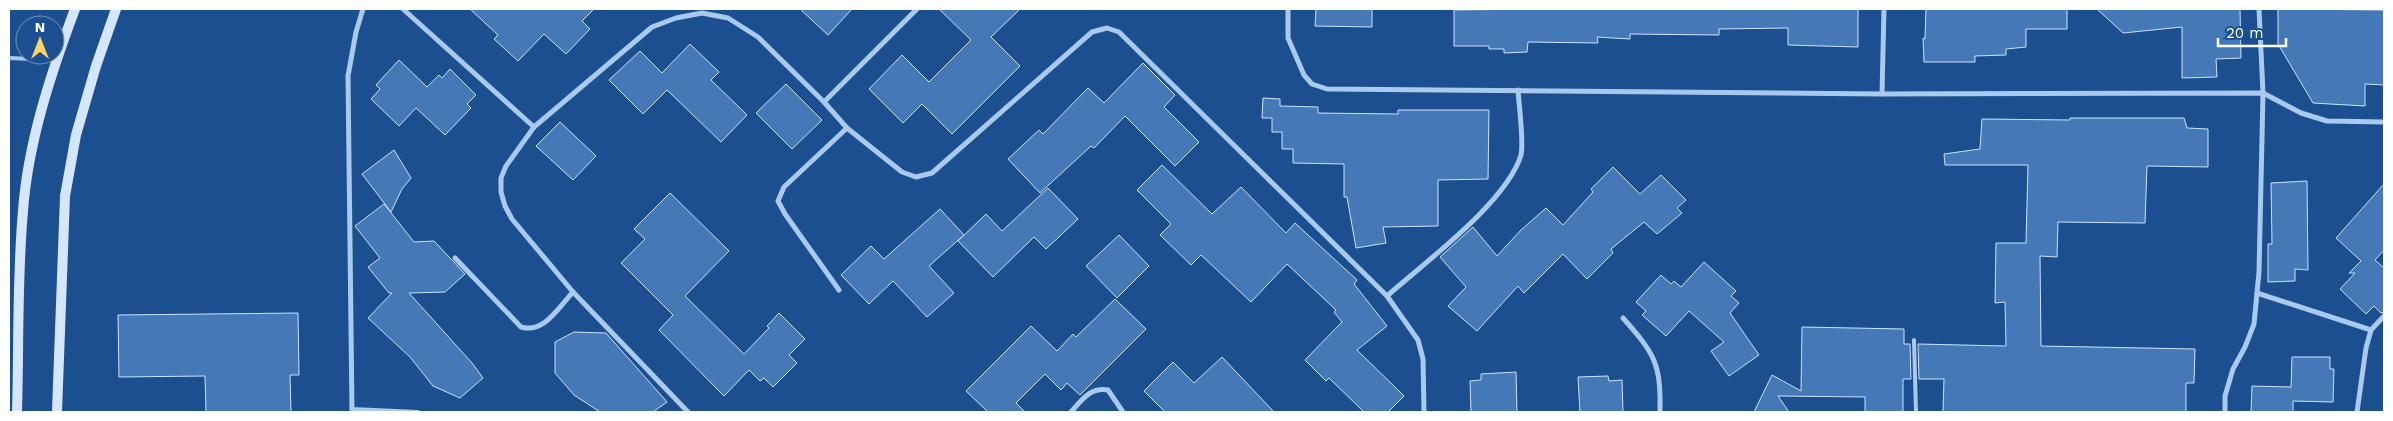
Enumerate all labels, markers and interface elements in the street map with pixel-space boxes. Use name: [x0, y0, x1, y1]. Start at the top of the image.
north arrow: [15, 15, 65, 65]
scale bar: [2218, 15, 2286, 47]
text: N: [35, 19, 45, 35]
text: 20 m: [2226, 24, 2264, 42]

